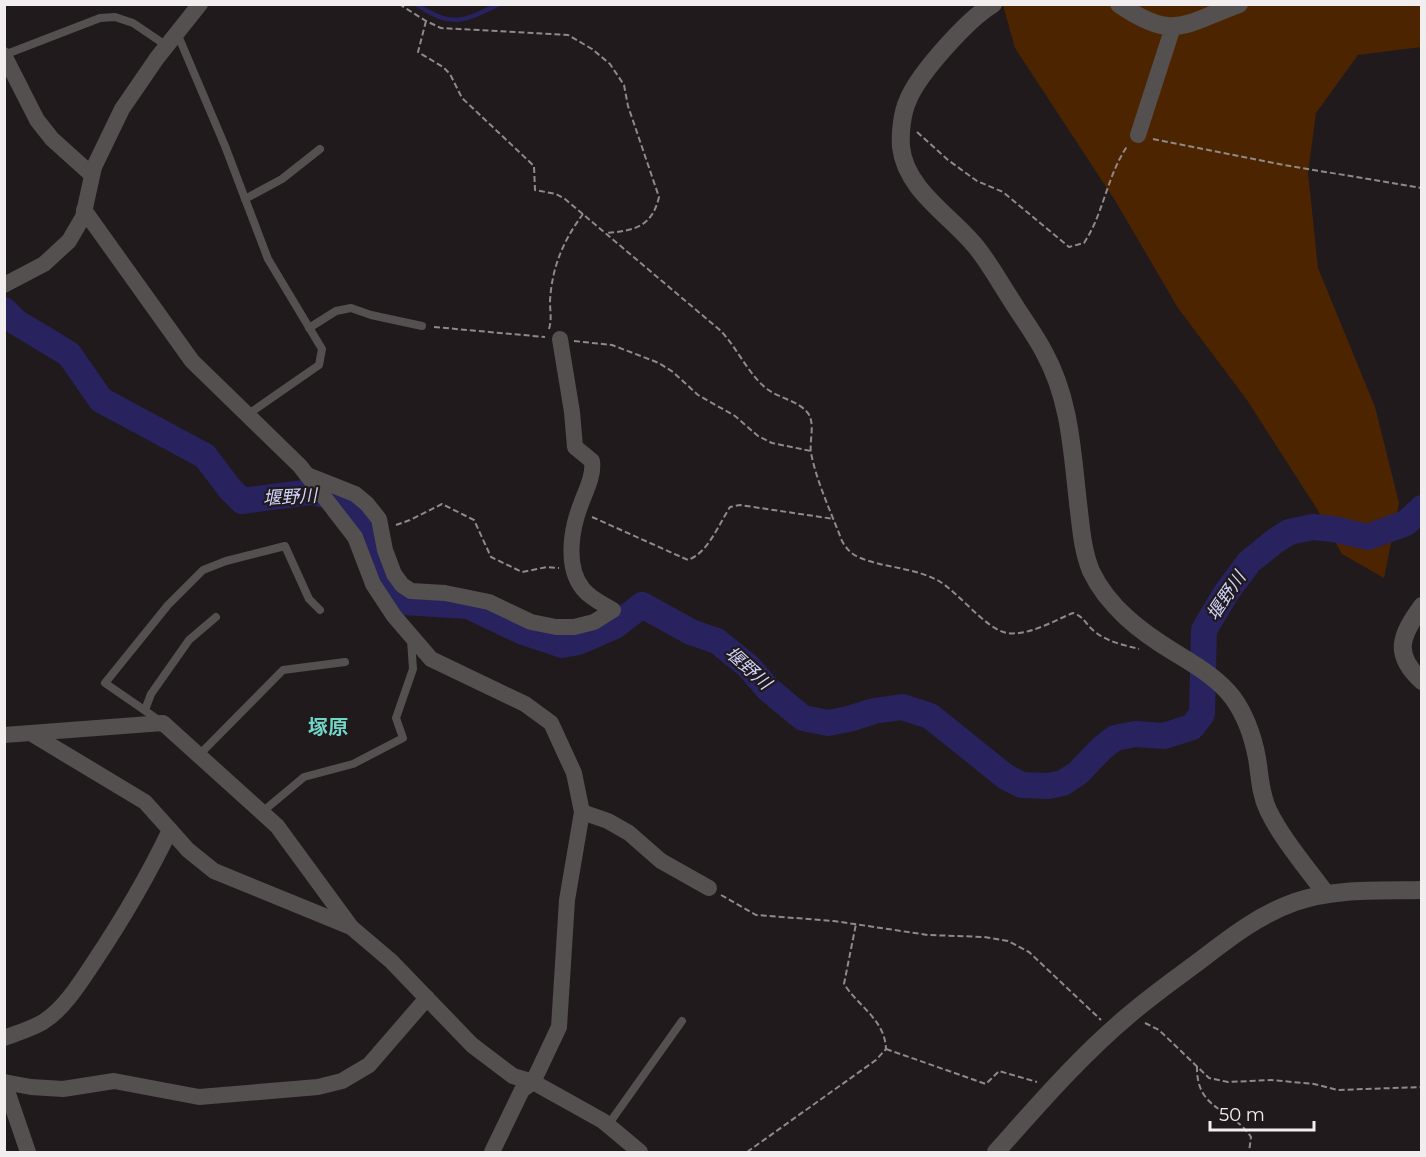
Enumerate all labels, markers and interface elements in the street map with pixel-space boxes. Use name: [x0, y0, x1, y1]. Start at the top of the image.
water label: 堰野川: [262, 484, 320, 509]
water label: 堰野川: [1202, 566, 1251, 625]
water label: 堰野川: [721, 642, 777, 696]
district label: 塚原: [308, 715, 348, 739]
scale bar: [1210, 1094, 1314, 1132]
text: 50 m: [1219, 1104, 1265, 1126]

